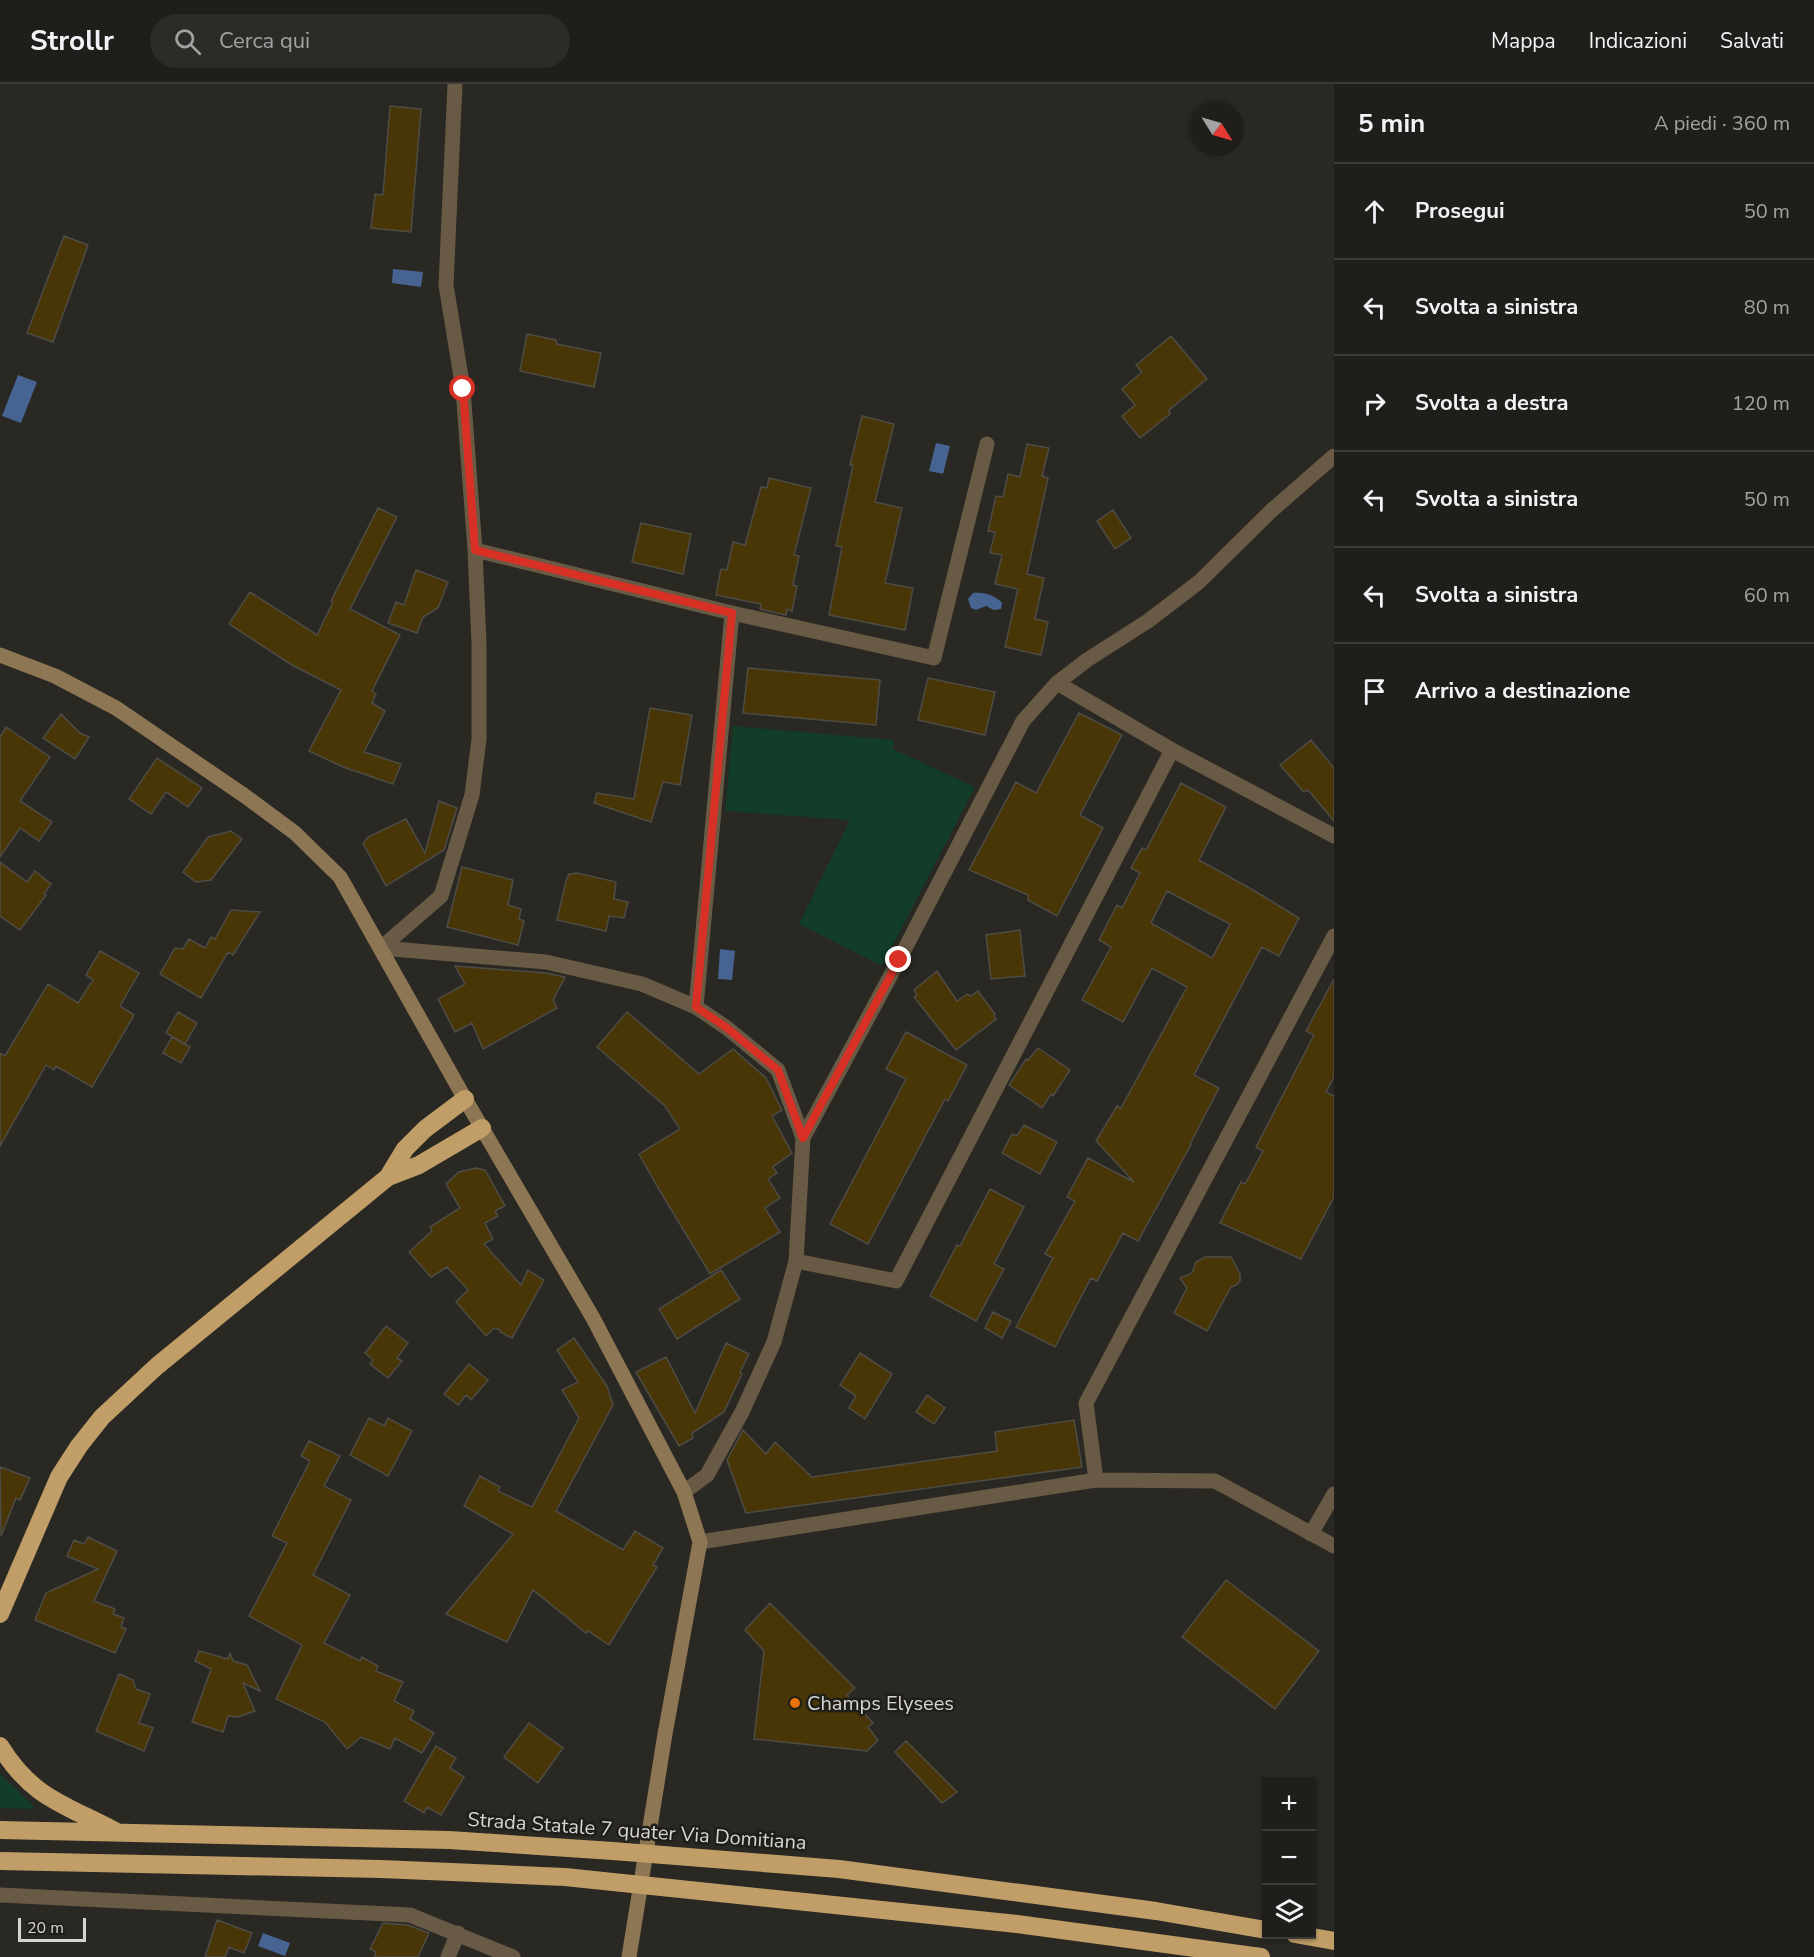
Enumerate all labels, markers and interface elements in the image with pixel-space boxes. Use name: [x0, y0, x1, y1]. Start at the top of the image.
search box: [150, 14, 570, 68]
text: Strollr: [30, 22, 114, 60]
icon: search: [171, 25, 204, 58]
text: Cerca qui: [219, 26, 310, 56]
text: Mappa: [1491, 27, 1556, 55]
text: Indicazioni: [1589, 27, 1687, 55]
text: Salvati: [1720, 27, 1784, 55]
north arrow: [1190, 102, 1244, 156]
text: 5 min: [1358, 106, 1425, 141]
text: A piedi · 360 m: [1654, 110, 1790, 137]
icon: ahead: [1358, 195, 1391, 228]
text: Prosegui: [1415, 196, 1505, 226]
text: 50 m: [1744, 198, 1790, 225]
icon: left: [1358, 291, 1391, 324]
text: Svolta a sinistra: [1415, 292, 1578, 322]
text: 80 m: [1744, 294, 1790, 321]
route start: [449, 375, 475, 401]
icon: right: [1358, 387, 1391, 420]
text: Svolta a destra: [1415, 388, 1569, 418]
text: 120 m: [1732, 390, 1790, 417]
icon: left: [1358, 483, 1391, 516]
text: Svolta a sinistra: [1415, 484, 1578, 514]
text: 50 m: [1744, 486, 1790, 513]
icon: left: [1358, 579, 1391, 612]
text: Svolta a sinistra: [1415, 580, 1578, 610]
text: 60 m: [1744, 582, 1790, 609]
icon: arrive: [1358, 675, 1391, 708]
text: Arrivo a destinazione: [1415, 676, 1630, 706]
route end: [885, 946, 911, 972]
place label: Champs Elysees: [807, 1690, 954, 1717]
marker: Champs Elysees: [788, 1696, 802, 1710]
map controls: [1262, 1777, 1316, 1939]
button: +: [1262, 1777, 1316, 1831]
street label: Strada Statale 7 quater Via Domitiana: [467, 1806, 807, 1856]
button: −: [1262, 1831, 1316, 1885]
button: layers: [1262, 1885, 1316, 1939]
scale bar: [18, 1915, 86, 1942]
text: 20 m: [27, 1917, 64, 1939]

